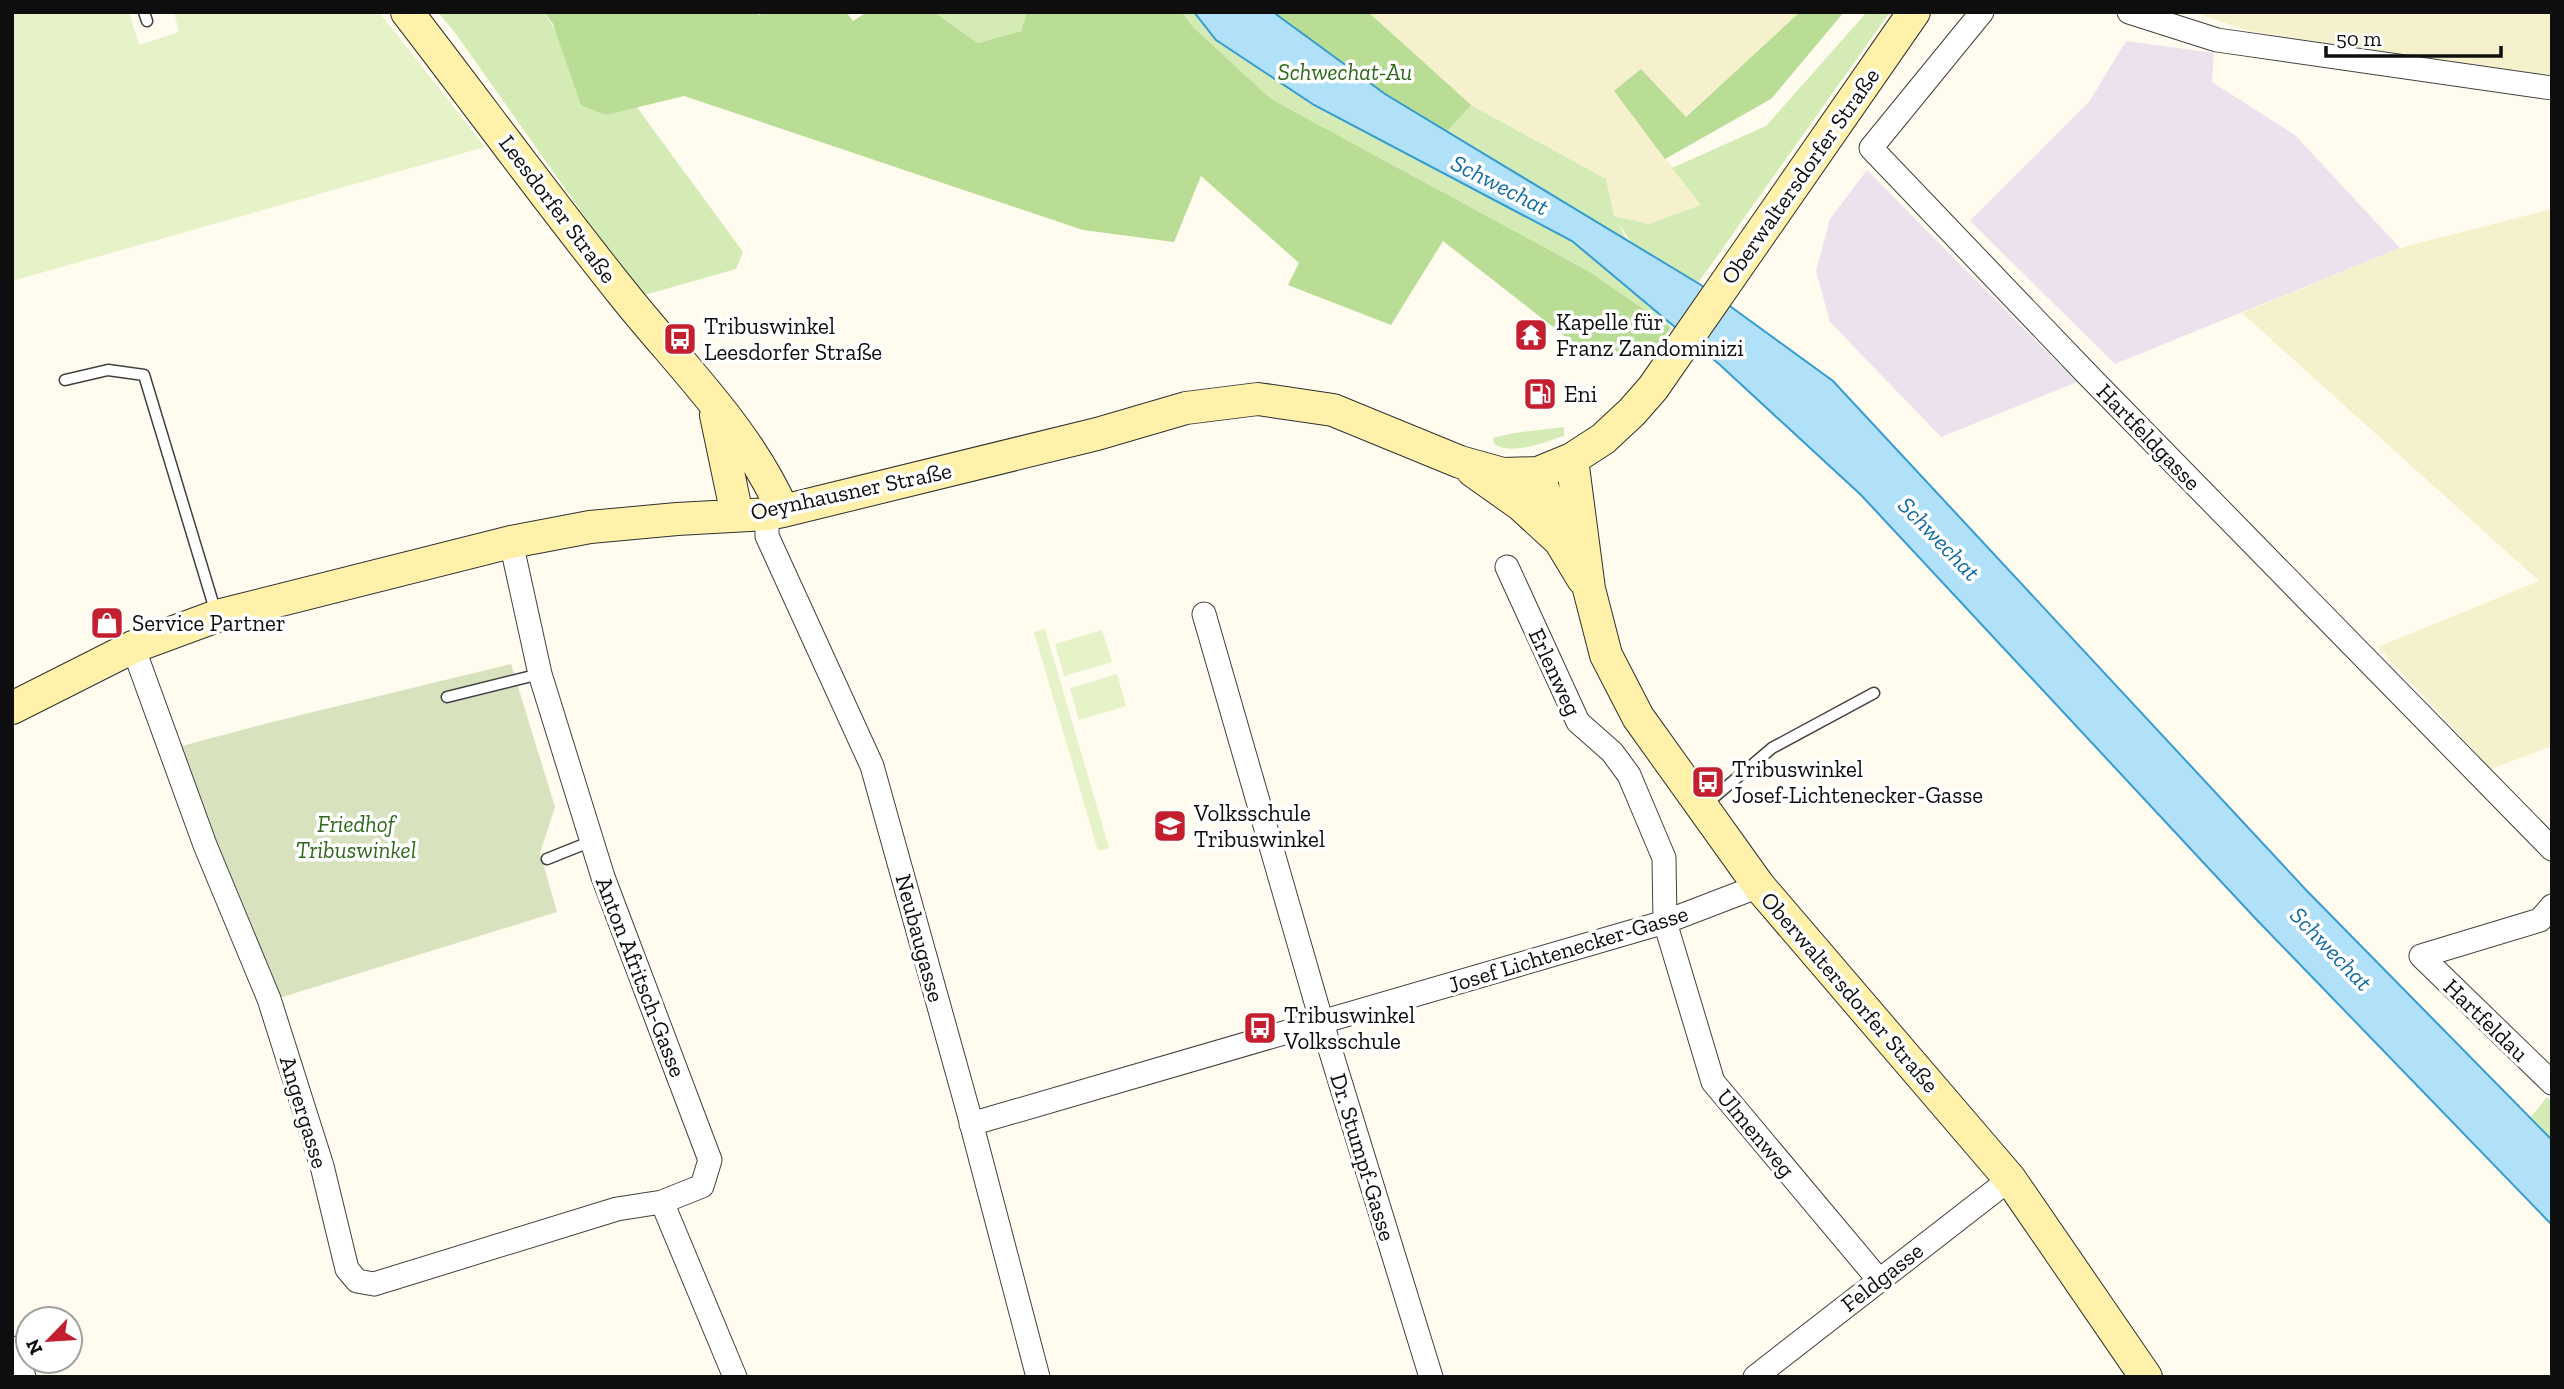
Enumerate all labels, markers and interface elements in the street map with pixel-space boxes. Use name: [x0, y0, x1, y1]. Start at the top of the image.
scale bar: [2326, 14, 2501, 58]
text: 50 m: [2336, 26, 2382, 51]
park label: Schwechat-Au: [1278, 58, 1412, 86]
street label: Oberwaltersdorfer Straße: [1715, 63, 1885, 289]
street label: Leesdorfer Straße: [493, 129, 623, 289]
water label: Schwechat: [1447, 148, 1554, 221]
place label: Kapelle für Franz Zandominizi: [1556, 308, 1744, 362]
place label: Tribuswinkel Leesdorfer Straße: [704, 312, 882, 366]
temple icon: Kapelle für Franz Zandominizi: [1512, 316, 1550, 354]
bus stop icon: Tribuswinkel Leesdorfer Straße: [661, 320, 699, 358]
fuel station icon: Eni: [1521, 375, 1559, 413]
street label: Hartfeldgasse: [2091, 378, 2207, 496]
place label: Eni: [1564, 380, 1597, 408]
street label: Oeynhausner Straße: [748, 456, 954, 526]
water label: Schwechat: [1892, 491, 1986, 587]
shop icon: Service Partner: [88, 604, 126, 642]
place label: Service Partner: [132, 609, 286, 637]
street label: Erlenweg: [1523, 624, 1588, 721]
place label: Tribuswinkel Josef-Lichtenecker-Gasse: [1732, 755, 1983, 809]
bus stop icon: Tribuswinkel Josef-Lichtenecker-Gasse: [1689, 763, 1727, 801]
place label: Volksschule Tribuswinkel: [1193, 799, 1325, 853]
school or university icon: Volksschule Tribuswinkel: [1151, 807, 1189, 845]
park label: Friedhof Tribuswinkel: [296, 810, 416, 864]
street label: Neubaugasse: [890, 871, 950, 1005]
street label: Anton Afritsch-Gasse: [590, 873, 692, 1081]
street label: Oberwaltersdorfer Straße: [1755, 886, 1945, 1098]
street label: Josef Lichtenecker-Gasse: [1445, 899, 1691, 999]
water label: Schwechat: [2284, 901, 2378, 997]
street label: Hartfeldau: [2438, 973, 2534, 1067]
place label: Tribuswinkel Volksschule: [1283, 1001, 1415, 1055]
bus stop icon: Tribuswinkel Volksschule: [1241, 1009, 1279, 1047]
street label: Angergasse: [274, 1053, 334, 1171]
street label: Dr. Stumpf-Gasse: [1324, 1070, 1402, 1244]
street label: Ulmenweg: [1711, 1083, 1801, 1183]
street label: Feldgasse: [1835, 1236, 1929, 1318]
north arrow: [14, 1305, 84, 1375]
text: N: [21, 1336, 48, 1358]

